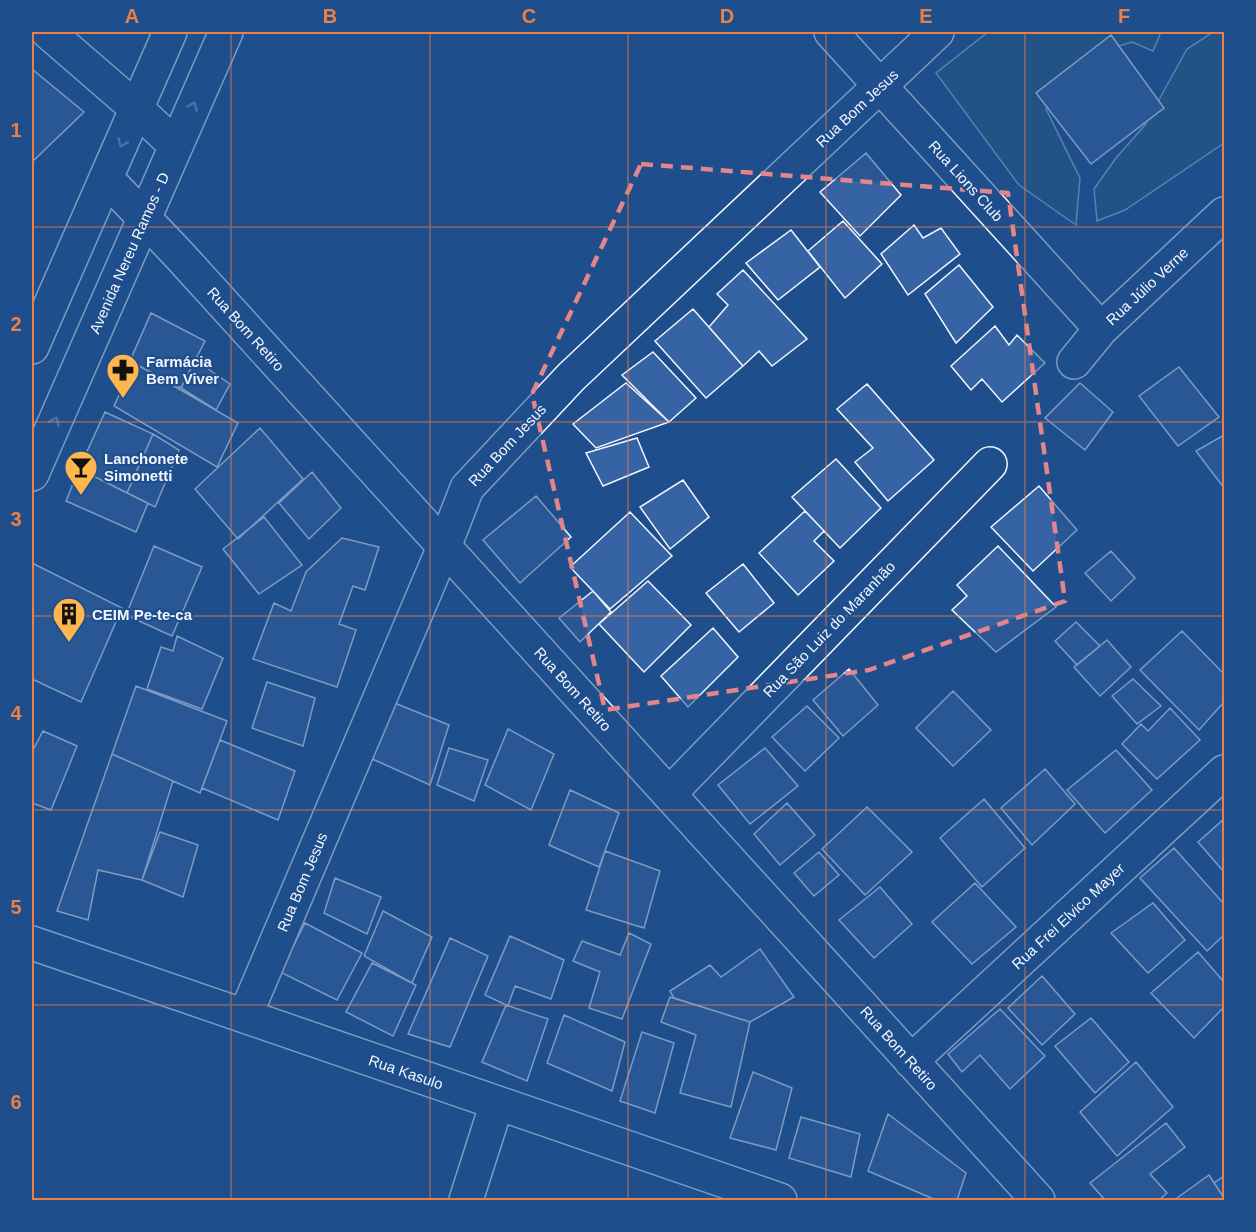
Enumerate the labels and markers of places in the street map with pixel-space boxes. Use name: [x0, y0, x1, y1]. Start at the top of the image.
pharmacy icon: Farmácia Bem Viver: [105, 352, 141, 399]
place label: Farmácia Bem Viver: [146, 353, 219, 387]
bar icon: Lanchonete Simonetti: [63, 449, 99, 496]
place label: Lanchonete Simonetti: [104, 450, 188, 484]
building icon: CEIM Pe-te-ca: [51, 596, 87, 643]
place label: CEIM Pe-te-ca: [92, 606, 193, 623]

